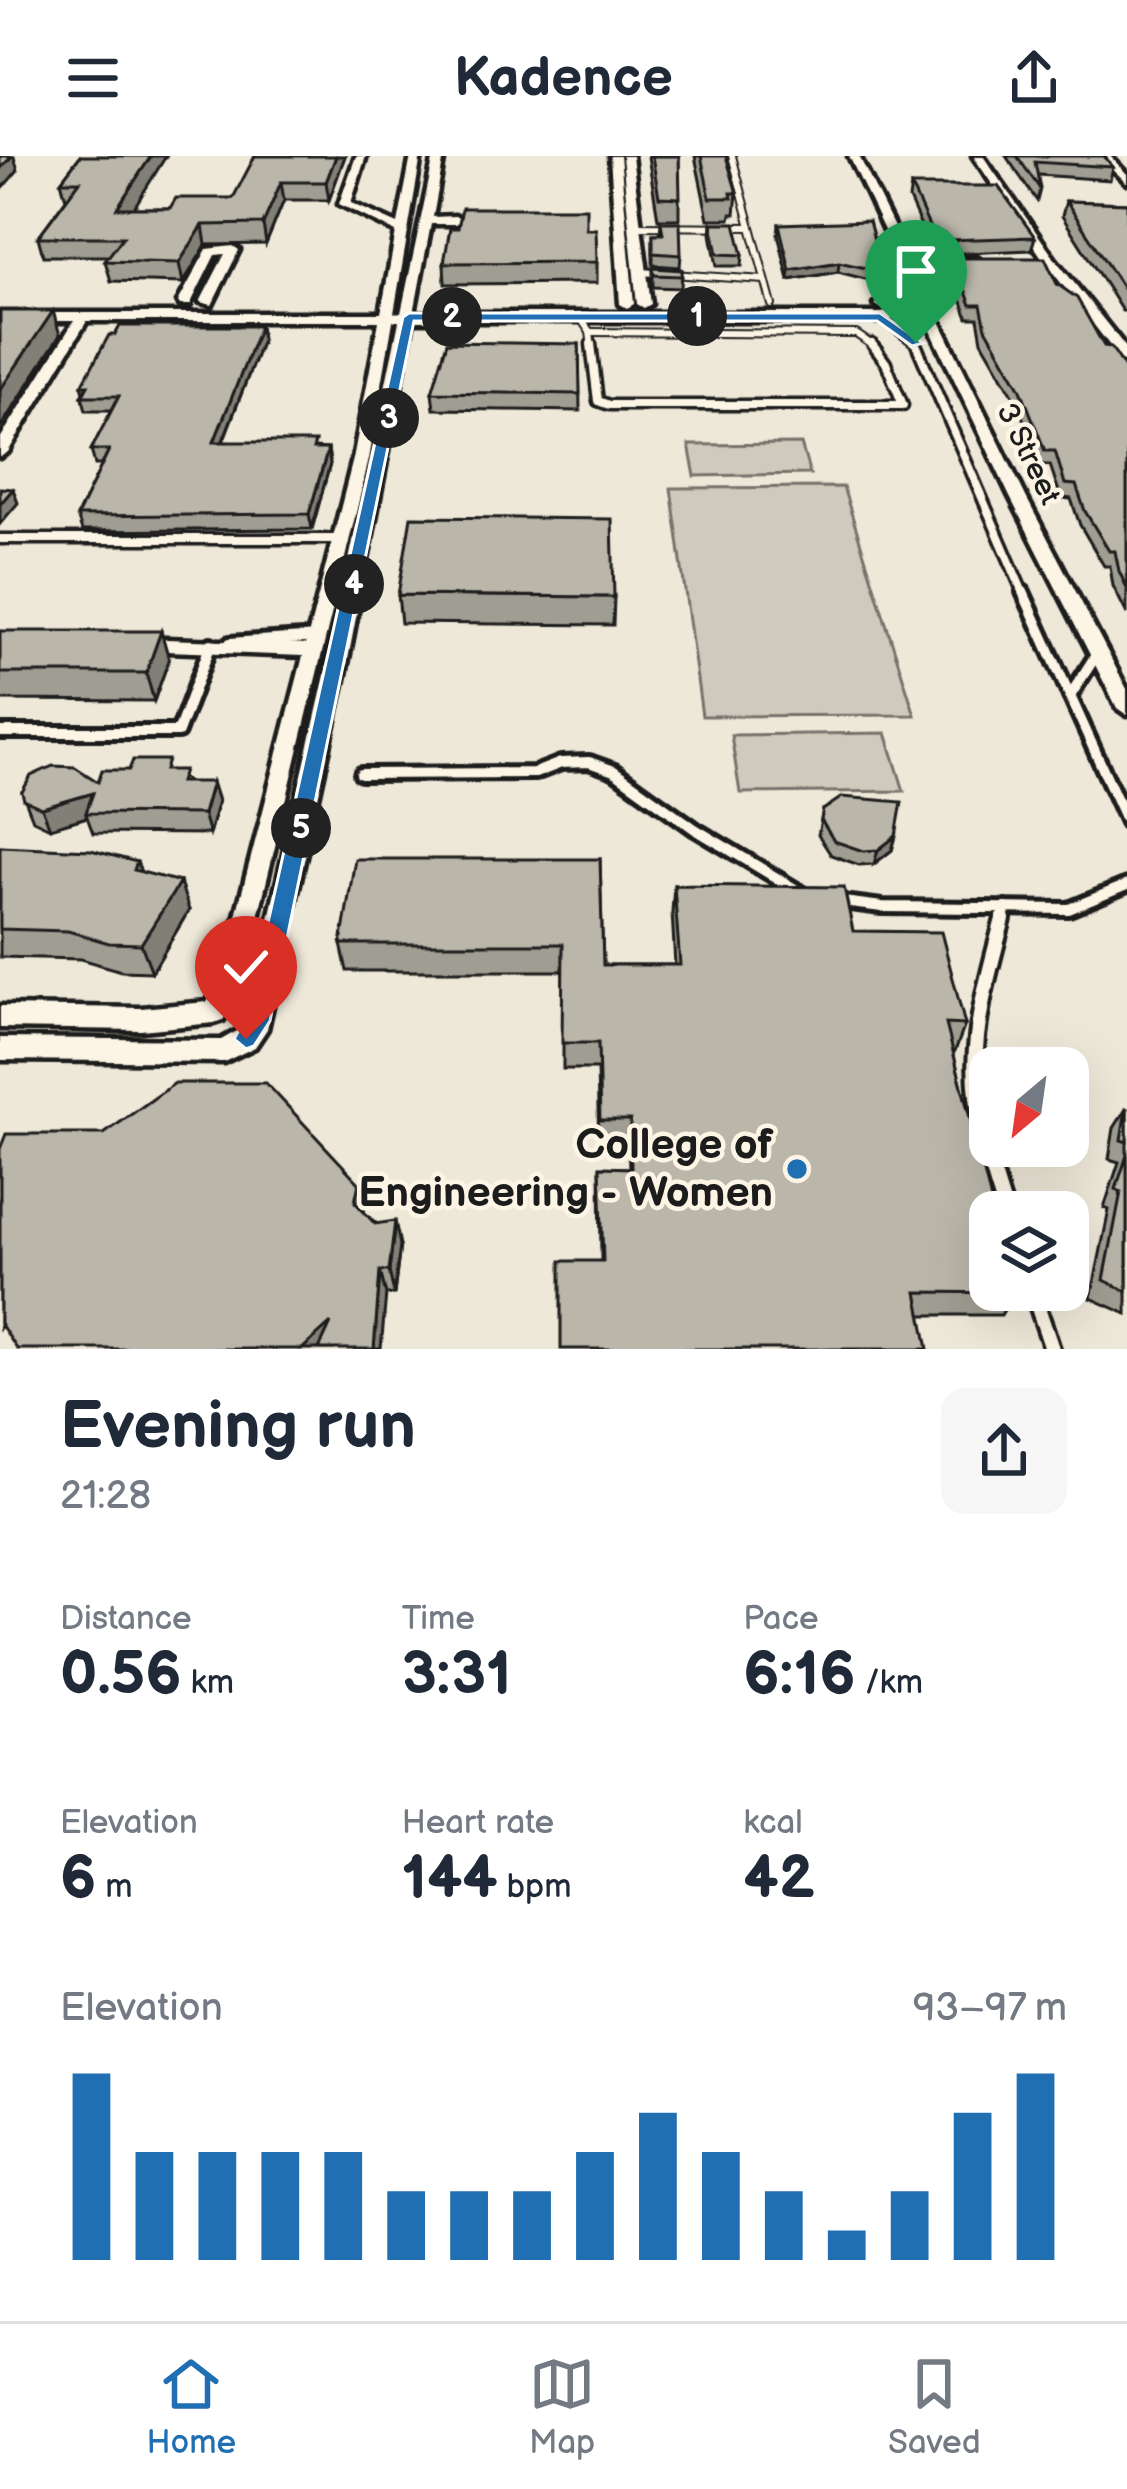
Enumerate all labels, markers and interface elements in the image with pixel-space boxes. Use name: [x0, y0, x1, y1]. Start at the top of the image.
icon: menu: [60, 45, 126, 111]
icon: share: [1001, 45, 1067, 111]
text: Kadence: [454, 46, 673, 111]
pin: [865, 220, 967, 343]
icon: arrive: [883, 238, 949, 304]
pin: 1: [667, 286, 727, 346]
pin: 2: [422, 287, 482, 347]
text: 1: [690, 296, 704, 336]
text: 2: [442, 297, 462, 337]
pin: 3: [359, 388, 419, 448]
street label: 3 Street: [988, 397, 1068, 511]
text: 3: [379, 398, 399, 438]
pin: 4: [324, 554, 384, 614]
text: 4: [344, 564, 364, 604]
pin: 5: [271, 798, 331, 858]
text: 5: [291, 808, 311, 848]
pin: [195, 916, 297, 1039]
icon: check: [213, 934, 279, 1000]
north arrow: [969, 1047, 1089, 1167]
map controls: [969, 1047, 1089, 1311]
place label: College of Engineering - Women: [358, 1120, 774, 1219]
marker: College of Engineering - Women: [784, 1156, 810, 1182]
button: layers: [969, 1191, 1089, 1311]
text: Evening run: [60, 1388, 416, 1467]
button: share: [941, 1388, 1067, 1514]
text: 21:28: [60, 1473, 151, 1520]
text: Distance: [60, 1599, 192, 1639]
text: Time: [402, 1599, 475, 1639]
text: Pace: [743, 1599, 819, 1639]
text: 0.56: [60, 1639, 182, 1711]
text: 3:31: [402, 1639, 511, 1711]
text: 6:16: [743, 1639, 856, 1711]
text: km: [182, 1663, 234, 1703]
text: /km: [856, 1663, 923, 1703]
text: Elevation: [60, 1803, 198, 1843]
text: Heart rate: [402, 1803, 554, 1843]
text: kcal: [743, 1803, 803, 1843]
text: 6: [60, 1843, 96, 1915]
text: 144: [402, 1843, 498, 1915]
text: 42: [743, 1843, 815, 1915]
text: m: [96, 1867, 133, 1907]
text: bpm: [498, 1867, 572, 1907]
text: Elevation: [60, 1985, 223, 2032]
text: 93–97 m: [913, 1985, 1067, 2032]
tab: Home: [146, 2351, 236, 2463]
tab: Map: [529, 2351, 595, 2463]
tab: Saved: [888, 2351, 981, 2463]

